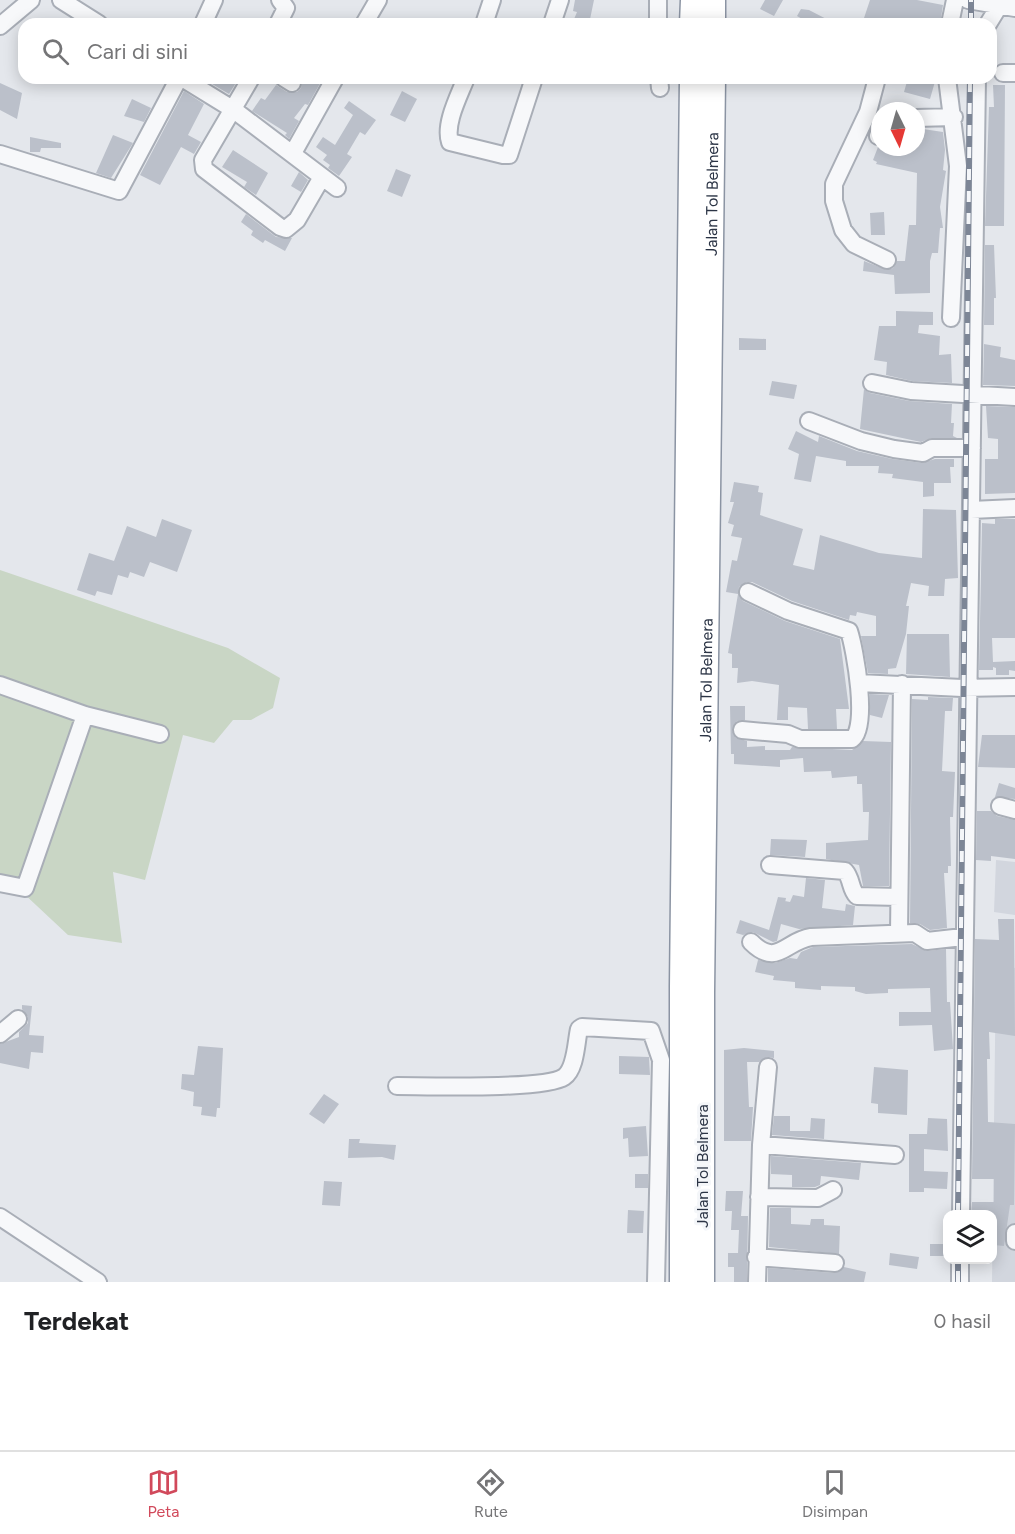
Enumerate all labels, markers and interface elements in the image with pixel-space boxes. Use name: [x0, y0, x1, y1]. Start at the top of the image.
search box: [18, 18, 997, 84]
icon: search: [39, 35, 72, 68]
text: Cari di sini: [87, 38, 188, 65]
north arrow: [871, 102, 925, 156]
street label: Jalan Tol Belmera: [701, 132, 722, 256]
street label: Jalan Tol Belmera: [696, 618, 716, 742]
street label: Jalan Tol Belmera: [693, 1104, 712, 1228]
map controls: [943, 1210, 997, 1264]
button: layers: [943, 1210, 997, 1264]
text: Terdekat: [24, 1305, 129, 1337]
text: 0 hasil: [934, 1309, 991, 1333]
tab: Peta: [147, 1466, 180, 1521]
tab: Rute: [474, 1466, 508, 1521]
tab: Disimpan: [802, 1466, 868, 1521]

